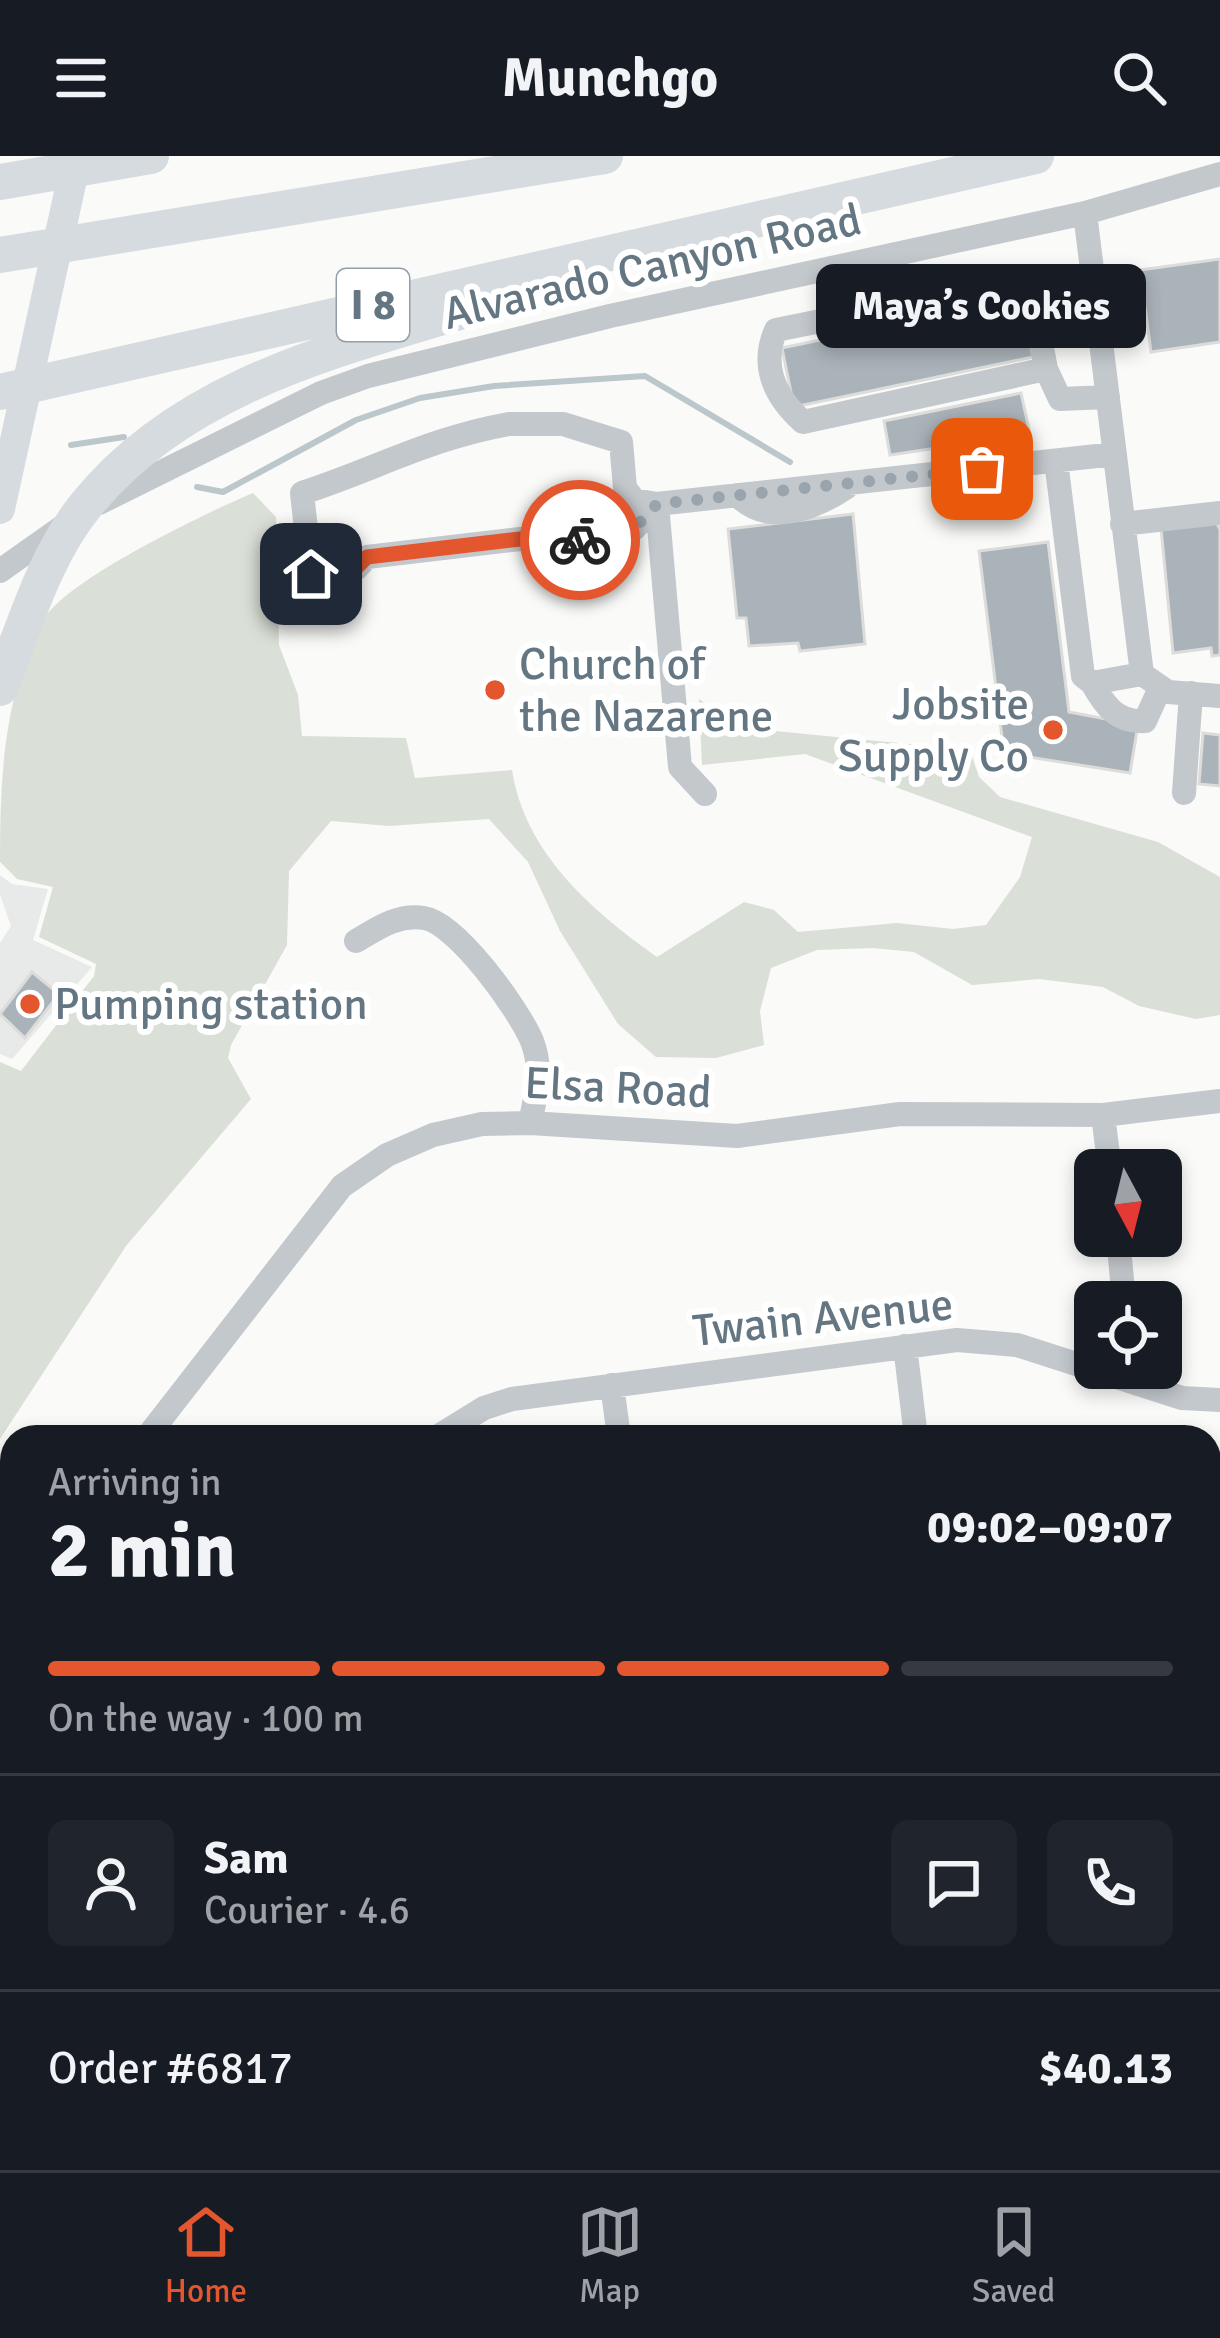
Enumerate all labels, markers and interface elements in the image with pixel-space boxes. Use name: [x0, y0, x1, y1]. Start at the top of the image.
icon: menu: [48, 45, 114, 111]
text: Munchgo: [502, 45, 718, 112]
icon: search: [1106, 45, 1172, 111]
street label: Alvarado Canyon Road: [438, 192, 866, 342]
callout: Maya’s Cookies: [817, 265, 1147, 349]
road number: I 8: [337, 269, 409, 341]
text: Maya’s Cookies: [852, 282, 1110, 330]
pin: [931, 418, 1033, 520]
icon: bag: [949, 436, 1015, 502]
courier: [520, 480, 640, 600]
icon: bike: [547, 507, 613, 573]
pin: [260, 523, 362, 625]
icon: home: [278, 541, 344, 607]
place label: Church of the Nazarene: [519, 637, 773, 744]
marker: Church of the Nazarene: [482, 677, 508, 703]
place label: Jobsite Supply Co: [838, 677, 1029, 784]
marker: Jobsite Supply Co: [1040, 717, 1066, 743]
place label: Pumping station: [54, 977, 368, 1032]
marker: Pumping station: [17, 991, 43, 1017]
street label: Elsa Road: [523, 1056, 713, 1120]
north arrow: [1074, 1149, 1182, 1257]
map controls: [1074, 1149, 1182, 1389]
street label: Twain Avenue: [690, 1277, 956, 1359]
button: locate: [1074, 1281, 1182, 1389]
text: Arriving in: [48, 1458, 222, 1506]
text: 09:02–09:07: [927, 1500, 1173, 1555]
text: 2 min: [48, 1503, 236, 1599]
text: On the way · 100 m: [48, 1694, 364, 1742]
button: person: [48, 1820, 174, 1946]
button: chat: [891, 1820, 1017, 1946]
button: phone: [1047, 1820, 1173, 1946]
text: Sam: [204, 1831, 289, 1886]
text: Courier · 4.6: [204, 1886, 410, 1934]
text: Order #6817: [48, 2041, 293, 2096]
text: $40.13: [1039, 2041, 1173, 2096]
tab: Home: [165, 2199, 247, 2312]
tab: Map: [577, 2199, 643, 2312]
tab: Saved: [972, 2199, 1055, 2312]

